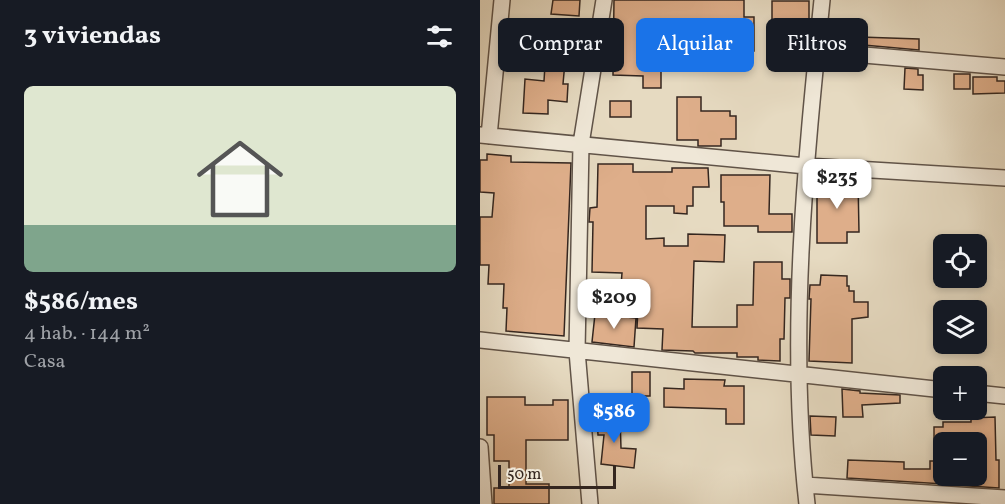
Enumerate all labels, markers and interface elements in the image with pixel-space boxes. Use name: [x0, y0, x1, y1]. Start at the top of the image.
text: 3 viviendas: [24, 18, 161, 54]
chip: Comprar: [498, 18, 624, 72]
chip: Alquilar: [636, 18, 754, 72]
chip: Filtros: [766, 18, 868, 72]
icon: filters: [423, 20, 456, 53]
icon: home: [186, 125, 294, 233]
pin: $235: [801, 159, 873, 210]
text: $235: [816, 164, 858, 192]
map controls: [933, 234, 987, 486]
button: locate: [933, 234, 987, 288]
pin: $209: [578, 279, 650, 330]
text: $586/mes: [24, 284, 138, 320]
text: $209: [592, 284, 636, 312]
button: layers: [933, 300, 987, 354]
text: 4 hab. · 144 m²: [24, 320, 150, 348]
text: Casa: [24, 348, 66, 376]
button: +: [933, 366, 987, 420]
pin: $586: [578, 393, 650, 444]
text: $586: [593, 398, 635, 426]
button: −: [933, 432, 987, 486]
scale bar: [498, 462, 616, 490]
text: 50 m: [507, 464, 541, 486]

